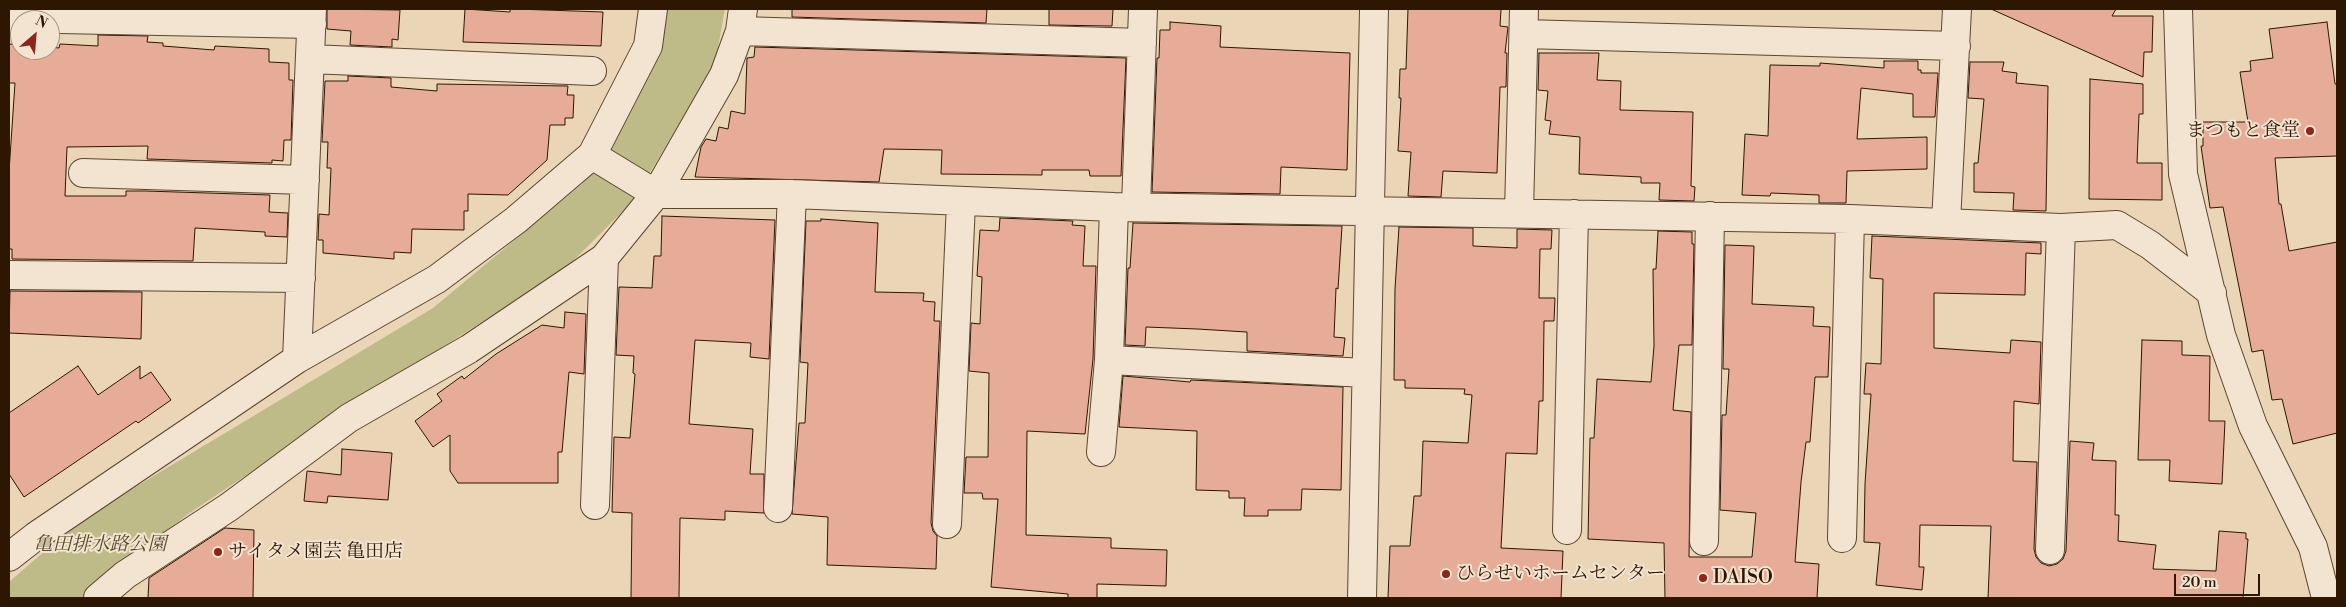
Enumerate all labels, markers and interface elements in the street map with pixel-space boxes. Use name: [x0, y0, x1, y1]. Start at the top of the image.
north arrow: [10, 10, 60, 60]
text: N: [32, 12, 50, 33]
place label: まつもと食堂: [2186, 120, 2300, 142]
marker: まつもと食堂: [2304, 125, 2316, 137]
park label: 亀田排水路公園: [34, 534, 166, 556]
place label: サイタメ園芸 亀田店: [228, 541, 403, 563]
marker: サイタメ園芸 亀田店: [212, 546, 224, 558]
place label: ひらせいホームセンター: [1456, 563, 1665, 585]
scale bar: [2176, 564, 2262, 596]
place label: DAISO: [1713, 567, 1773, 589]
marker: ひらせいホームセンター: [1440, 568, 1452, 580]
marker: DAISO: [1697, 572, 1709, 584]
text: 20 m: [2182, 573, 2217, 592]

